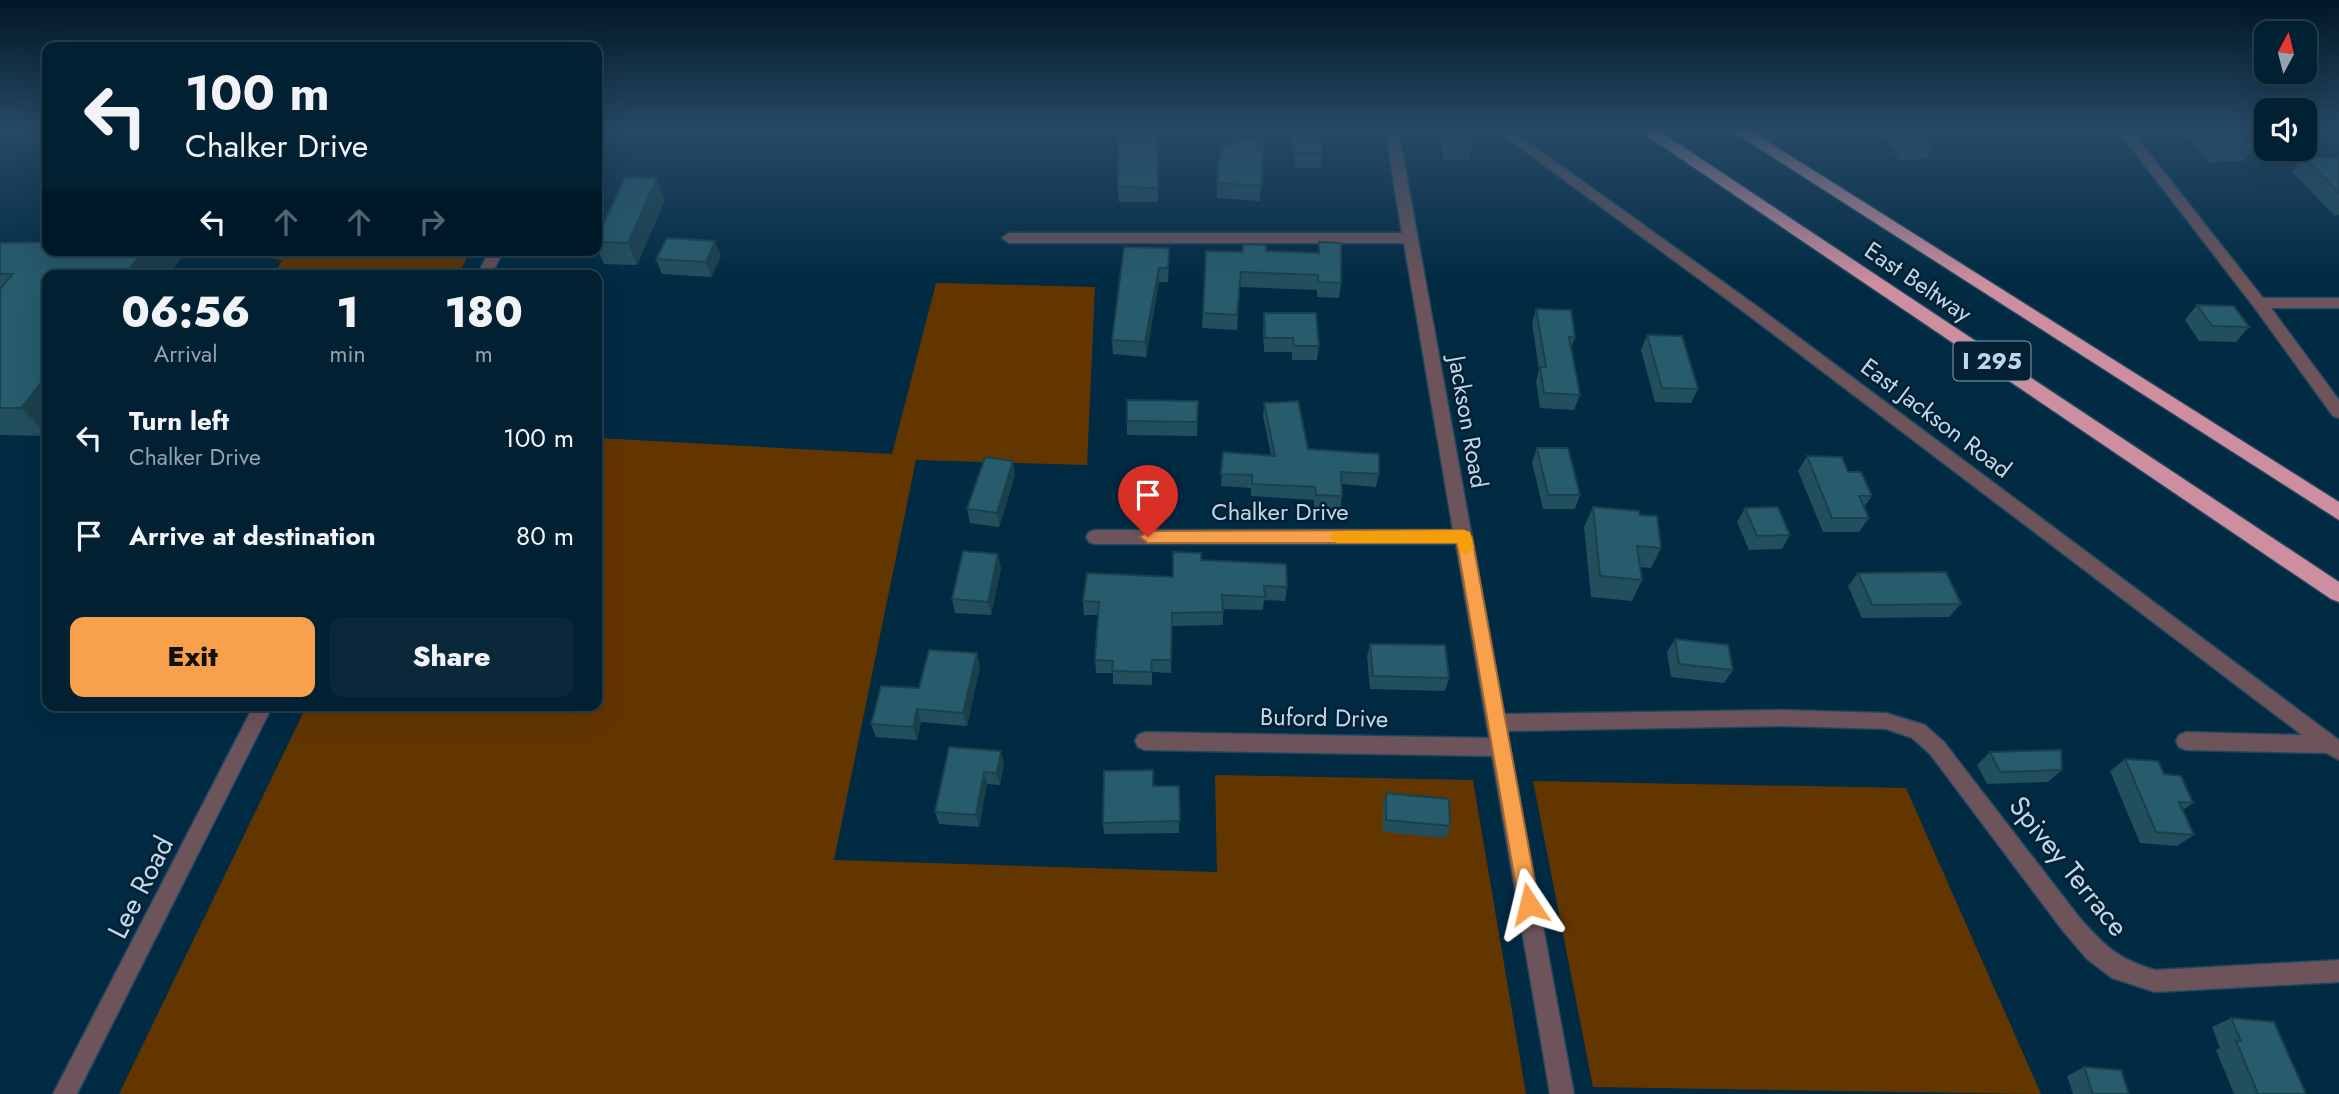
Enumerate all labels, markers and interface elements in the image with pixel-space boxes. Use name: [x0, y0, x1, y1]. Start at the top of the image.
north arrow: [2254, 21, 2317, 84]
map controls: [2254, 21, 2317, 161]
text: 100 m: [185, 58, 330, 128]
icon: left: [70, 70, 161, 161]
button: sound: [2254, 98, 2317, 161]
text: Chalker Drive: [185, 123, 368, 169]
icon: left: [194, 203, 232, 241]
icon: ahead: [267, 203, 305, 241]
icon: ahead: [340, 203, 378, 241]
icon: right: [413, 203, 451, 241]
street label: East Beltway: [1858, 233, 1979, 331]
text: 06:56: [121, 282, 250, 343]
text: 1: [336, 282, 359, 343]
text: 180: [445, 282, 523, 343]
text: Arrival: [154, 337, 217, 371]
text: min: [329, 337, 365, 371]
text: m: [475, 337, 493, 371]
road number: I 295: [1954, 342, 2030, 380]
street label: East Jackson Road: [1853, 349, 2019, 486]
street label: Jackson Road: [1439, 350, 1497, 491]
text: Turn left: [129, 402, 229, 440]
icon: left: [70, 419, 108, 457]
text: 100 m: [503, 419, 574, 457]
text: Chalker Drive: [129, 440, 261, 474]
pin: [1118, 465, 1178, 537]
icon: arrive: [1129, 476, 1167, 514]
street label: Chalker Drive: [1211, 494, 1349, 529]
icon: arrive: [70, 517, 108, 555]
text: Arrive at destination: [129, 517, 376, 555]
text: 80 m: [516, 517, 574, 555]
button: Exit: [70, 617, 315, 697]
button: Share: [329, 617, 574, 697]
street label: Buford Drive: [1259, 699, 1389, 736]
street label: Spivey Terrace: [1999, 787, 2138, 945]
street label: Lee Road: [97, 829, 184, 946]
position arrow: [1492, 867, 1566, 941]

